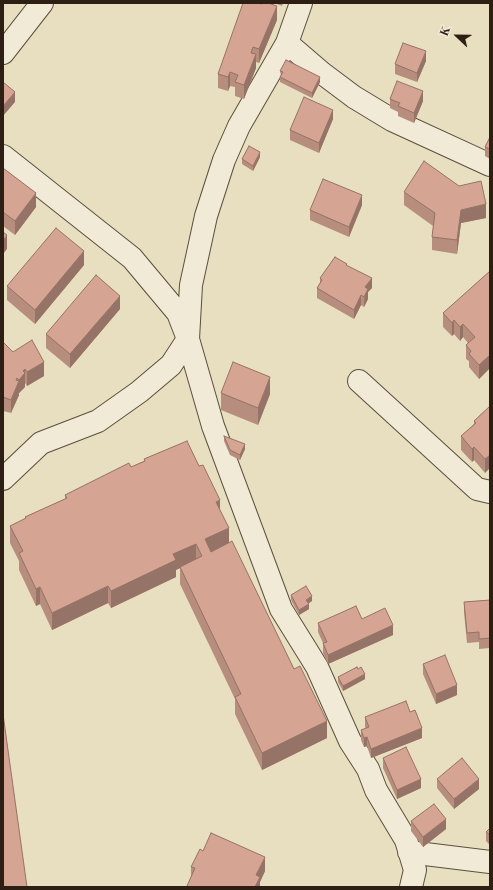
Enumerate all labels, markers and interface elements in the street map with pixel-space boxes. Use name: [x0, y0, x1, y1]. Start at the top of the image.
north arrow: [437, 16, 477, 56]
text: K: [438, 25, 454, 38]

